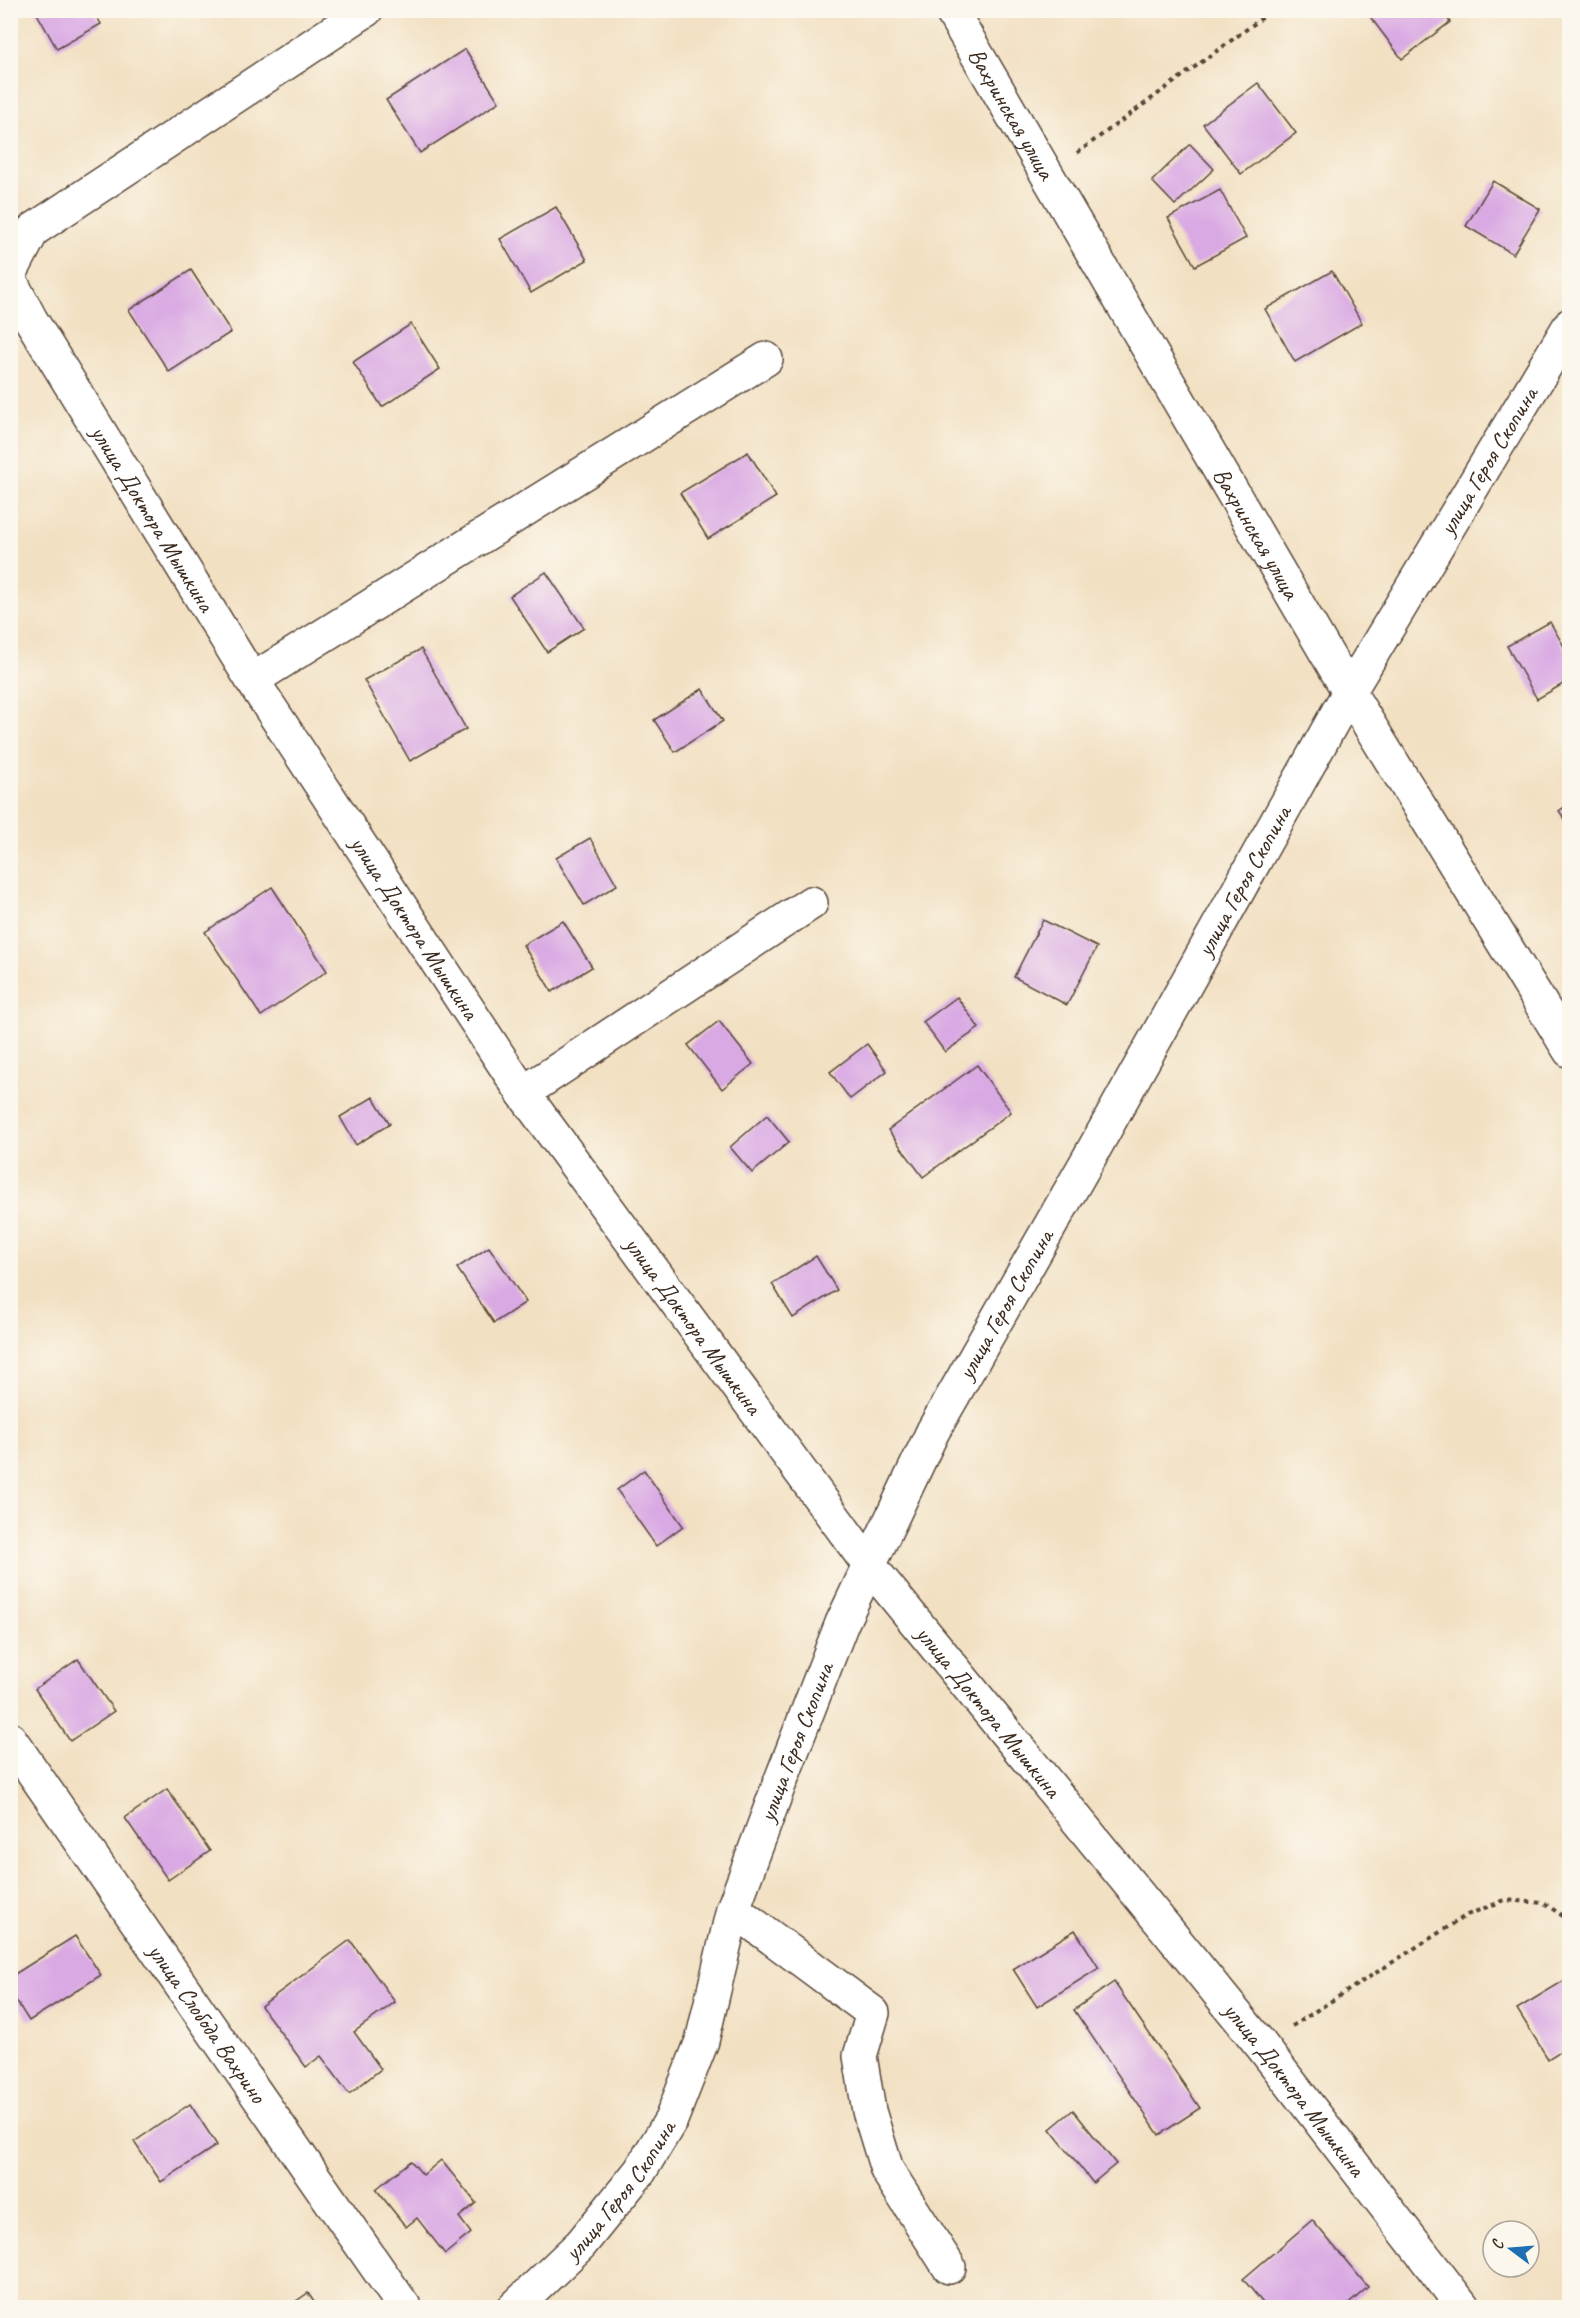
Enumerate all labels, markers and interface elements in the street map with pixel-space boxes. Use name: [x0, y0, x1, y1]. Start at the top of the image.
street label: Вахринская улица: [961, 42, 1062, 186]
street label: улица Героя Скопина: [1431, 380, 1545, 542]
street label: улица Доктора Мышкина: [83, 418, 222, 618]
street label: Вахринская улица: [1206, 462, 1307, 606]
street label: улица Героя Скопина: [1189, 798, 1299, 963]
street label: улица Доктора Мышкина: [342, 829, 486, 1026]
street label: улица Героя Скопина: [950, 1222, 1061, 1386]
street label: улица Доктора Мышкина: [617, 1229, 769, 1422]
street label: улица Доктора Мышкина: [908, 1618, 1069, 1805]
street label: улица Героя Скопина: [751, 1656, 841, 1827]
street label: улица Слобода Вахрино: [140, 1936, 274, 2110]
street label: улица Доктора Мышкина: [1216, 1994, 1373, 2184]
street label: улица Героя Скопина: [557, 2113, 683, 2268]
north arrow: [1481, 2219, 1541, 2279]
text: С: [1487, 2237, 1509, 2252]

